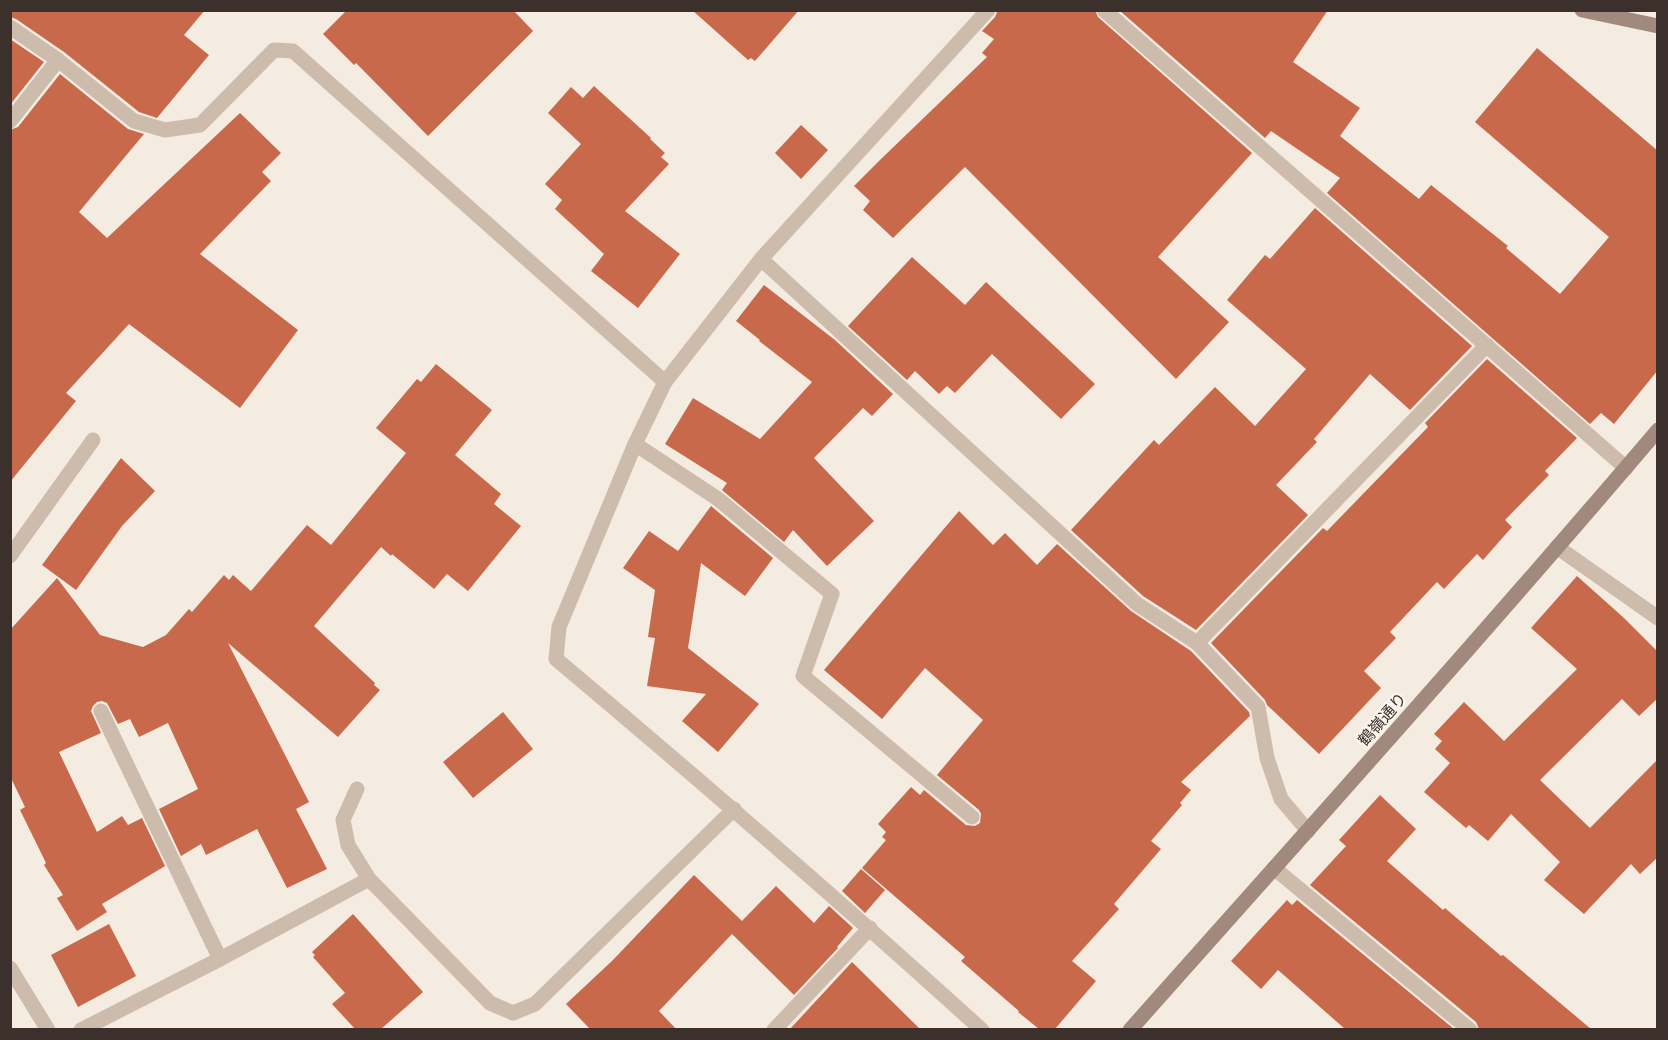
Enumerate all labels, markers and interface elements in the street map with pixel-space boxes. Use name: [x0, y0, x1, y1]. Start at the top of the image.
street label: 鶴嶺通り: [1353, 688, 1411, 750]

